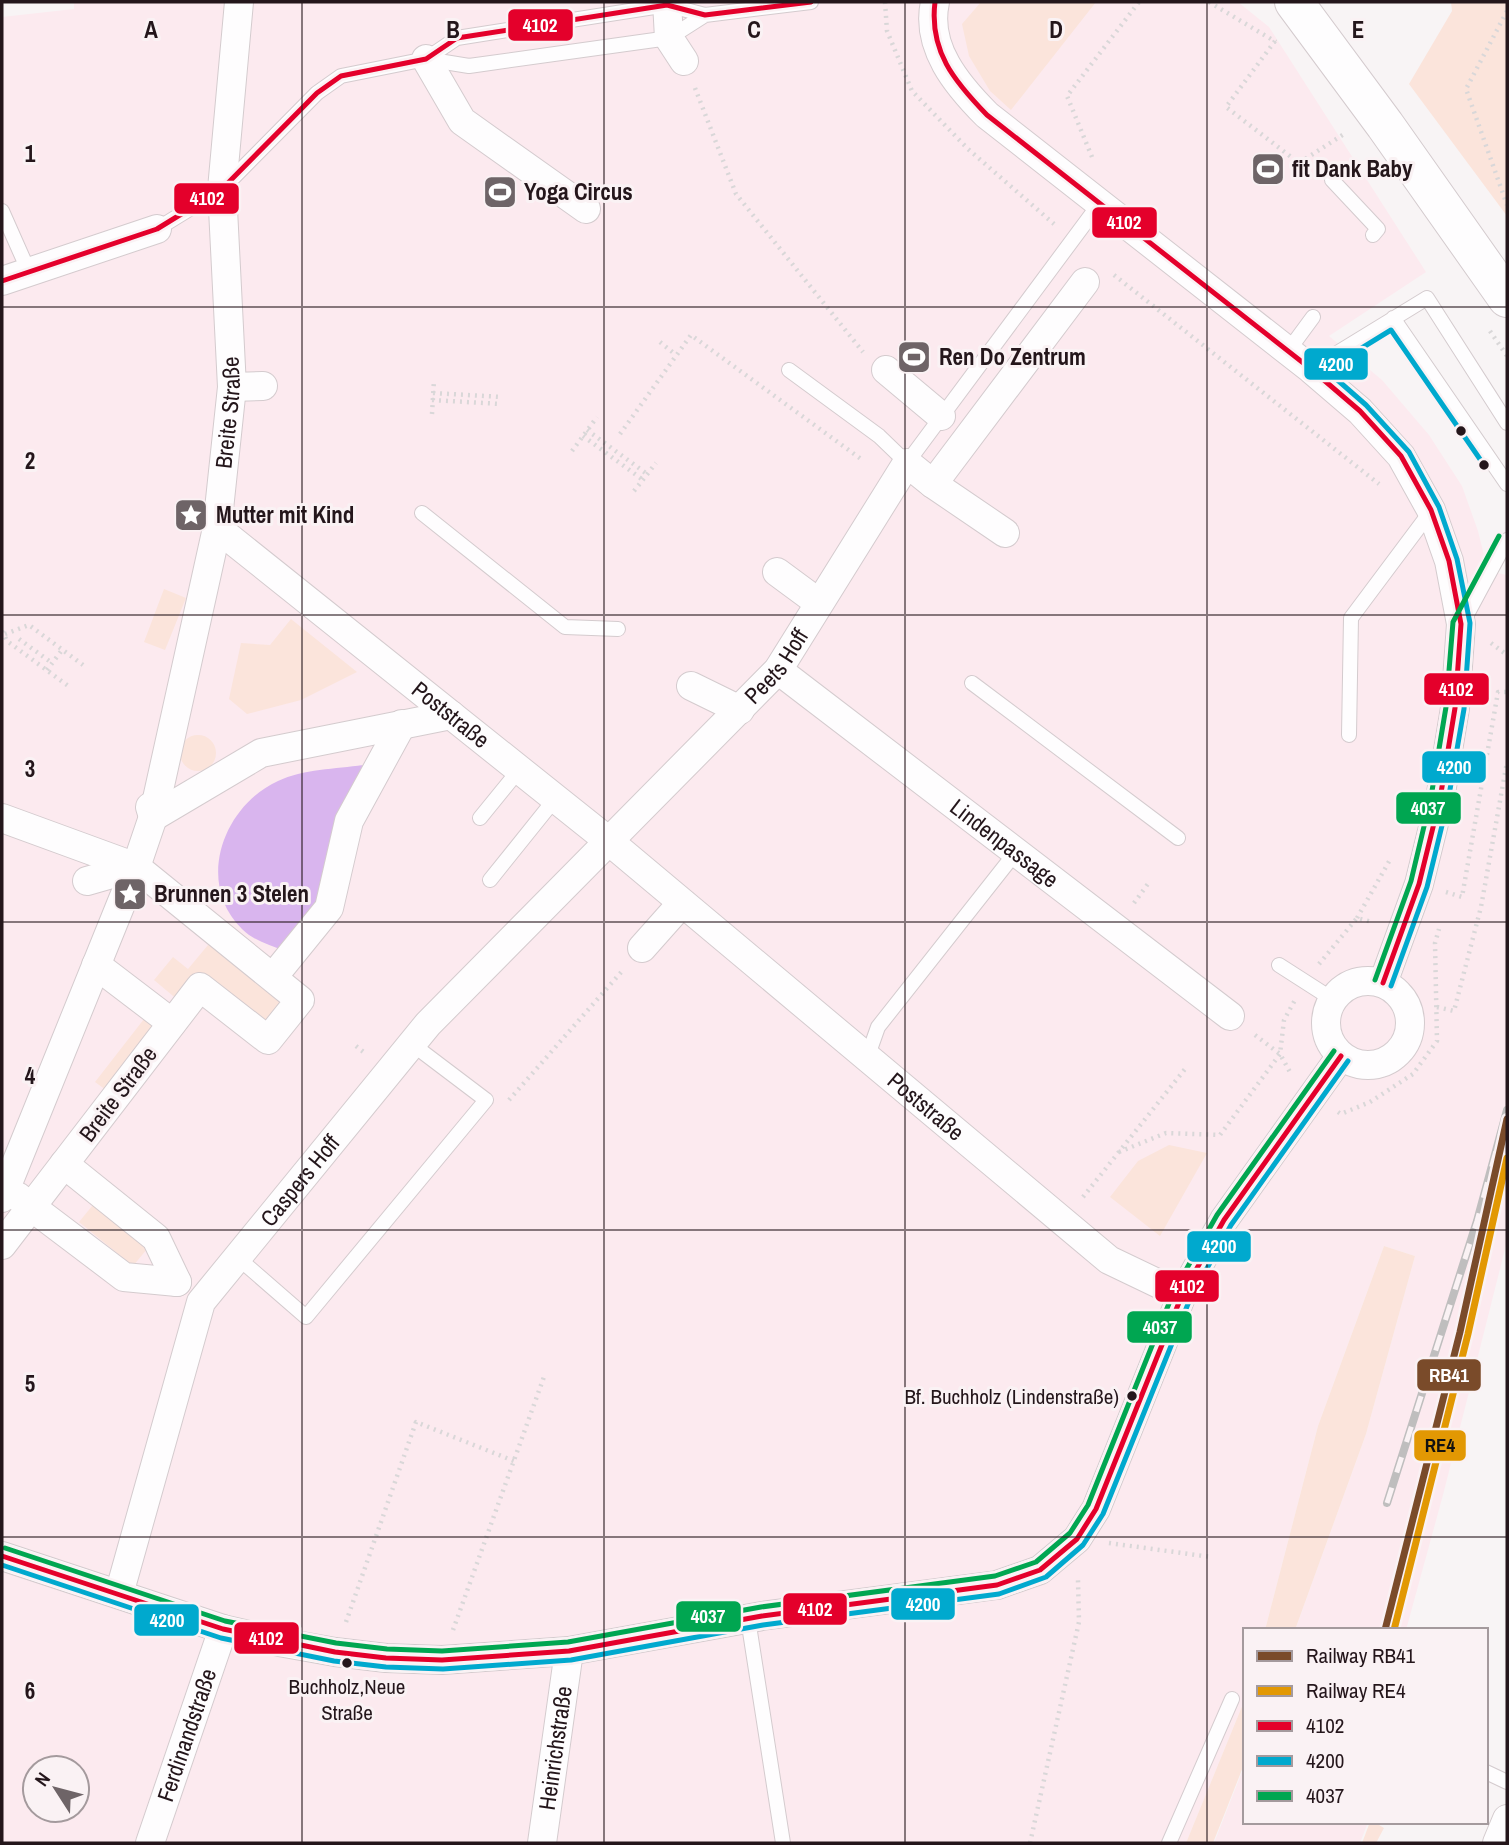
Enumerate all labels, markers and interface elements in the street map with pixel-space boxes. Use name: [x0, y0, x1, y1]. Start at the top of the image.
line badge: 4102: [507, 8, 574, 42]
text: 4102: [523, 12, 558, 38]
text: A: [144, 14, 158, 45]
text: B: [446, 14, 460, 45]
text: C: [747, 14, 761, 45]
text: D: [1049, 14, 1063, 45]
text: E: [1352, 14, 1364, 45]
text: 1: [25, 138, 36, 169]
sports icon: fit Dank Baby: [1249, 150, 1287, 188]
place label: fit Dank Baby: [1292, 153, 1413, 184]
sports icon: Yoga Circus: [481, 173, 519, 211]
place label: Yoga Circus: [524, 176, 633, 207]
line badge: 4102: [173, 182, 240, 215]
text: 4102: [190, 185, 225, 211]
line badge: 4102: [1091, 206, 1158, 239]
text: 4102: [1107, 209, 1142, 235]
sports icon: Ren Do Zentrum: [895, 338, 933, 376]
place label: Ren Do Zentrum: [939, 341, 1086, 372]
line badge: 4200: [1303, 347, 1369, 381]
text: 4200: [1319, 351, 1354, 377]
street label: Breite Straße: [207, 356, 247, 470]
unlabelled marker: [1454, 424, 1468, 438]
text: 2: [25, 445, 35, 476]
unlabelled marker: [1477, 458, 1491, 472]
place icon: Mutter mit Kind: [172, 496, 210, 534]
place label: Mutter mit Kind: [216, 499, 354, 530]
street label: Peets Hoff: [737, 622, 815, 710]
line badge: 4102: [1423, 672, 1490, 706]
street label: Poststraße: [406, 674, 496, 755]
text: 4102: [1439, 676, 1474, 702]
line badge: 4200: [1421, 750, 1487, 784]
text: 3: [25, 753, 35, 784]
text: 4200: [1437, 754, 1472, 780]
street label: Lindenpassage: [944, 791, 1065, 894]
line badge: 4037: [1395, 791, 1462, 825]
text: 4037: [1411, 795, 1446, 821]
place icon: Brunnen 3 Stelen: [111, 875, 149, 913]
place label: Brunnen 3 Stelen: [154, 878, 309, 909]
street label: Breite Straße: [71, 1040, 164, 1148]
text: 4: [25, 1060, 36, 1091]
street label: Poststraße: [881, 1065, 971, 1147]
street label: Caspers Hoff: [253, 1127, 347, 1233]
line badge: 4200: [1186, 1230, 1252, 1263]
text: 4200: [1202, 1233, 1237, 1259]
line badge: 4102: [1154, 1269, 1220, 1303]
text: 4102: [1170, 1273, 1205, 1299]
line badge: 4037: [1126, 1310, 1193, 1344]
text: 4037: [1143, 1314, 1178, 1340]
line badge: RB41: [1416, 1358, 1482, 1392]
text: RB41: [1429, 1362, 1469, 1388]
text: 5: [25, 1368, 35, 1399]
place label: Bf. Buchholz (Lindenstraße): [905, 1382, 1119, 1411]
marker: Bf. Buchholz (Lindenstraße): [1125, 1389, 1139, 1403]
line badge: RE4: [1413, 1429, 1467, 1462]
text: RE4: [1425, 1432, 1455, 1458]
line badge: 4200: [890, 1587, 956, 1621]
text: 4200: [906, 1591, 941, 1617]
line badge: 4102: [782, 1592, 848, 1626]
text: 4102: [798, 1596, 833, 1622]
line badge: 4037: [675, 1600, 742, 1633]
line badge: 4200: [133, 1603, 200, 1637]
text: 4037: [691, 1603, 726, 1629]
text: 4200: [150, 1607, 185, 1633]
line badge: 4102: [233, 1621, 300, 1655]
text: 4102: [249, 1625, 284, 1651]
legend: [1243, 1628, 1488, 1824]
text: Railway RB41: [1306, 1641, 1416, 1670]
marker: Buchholz,Neue Straße: [340, 1656, 354, 1670]
street label: Ferdinandstraße: [149, 1664, 223, 1806]
place label: Buchholz,Neue Straße: [289, 1672, 405, 1727]
text: 6: [25, 1675, 35, 1706]
text: Railway RE4: [1306, 1676, 1406, 1705]
street label: Heinrichstraße: [531, 1684, 579, 1812]
text: 4102: [1306, 1711, 1344, 1740]
text: 4200: [1306, 1746, 1344, 1775]
north arrow: [21, 1754, 91, 1824]
text: N: [28, 1767, 56, 1791]
text: 4037: [1306, 1781, 1344, 1810]

